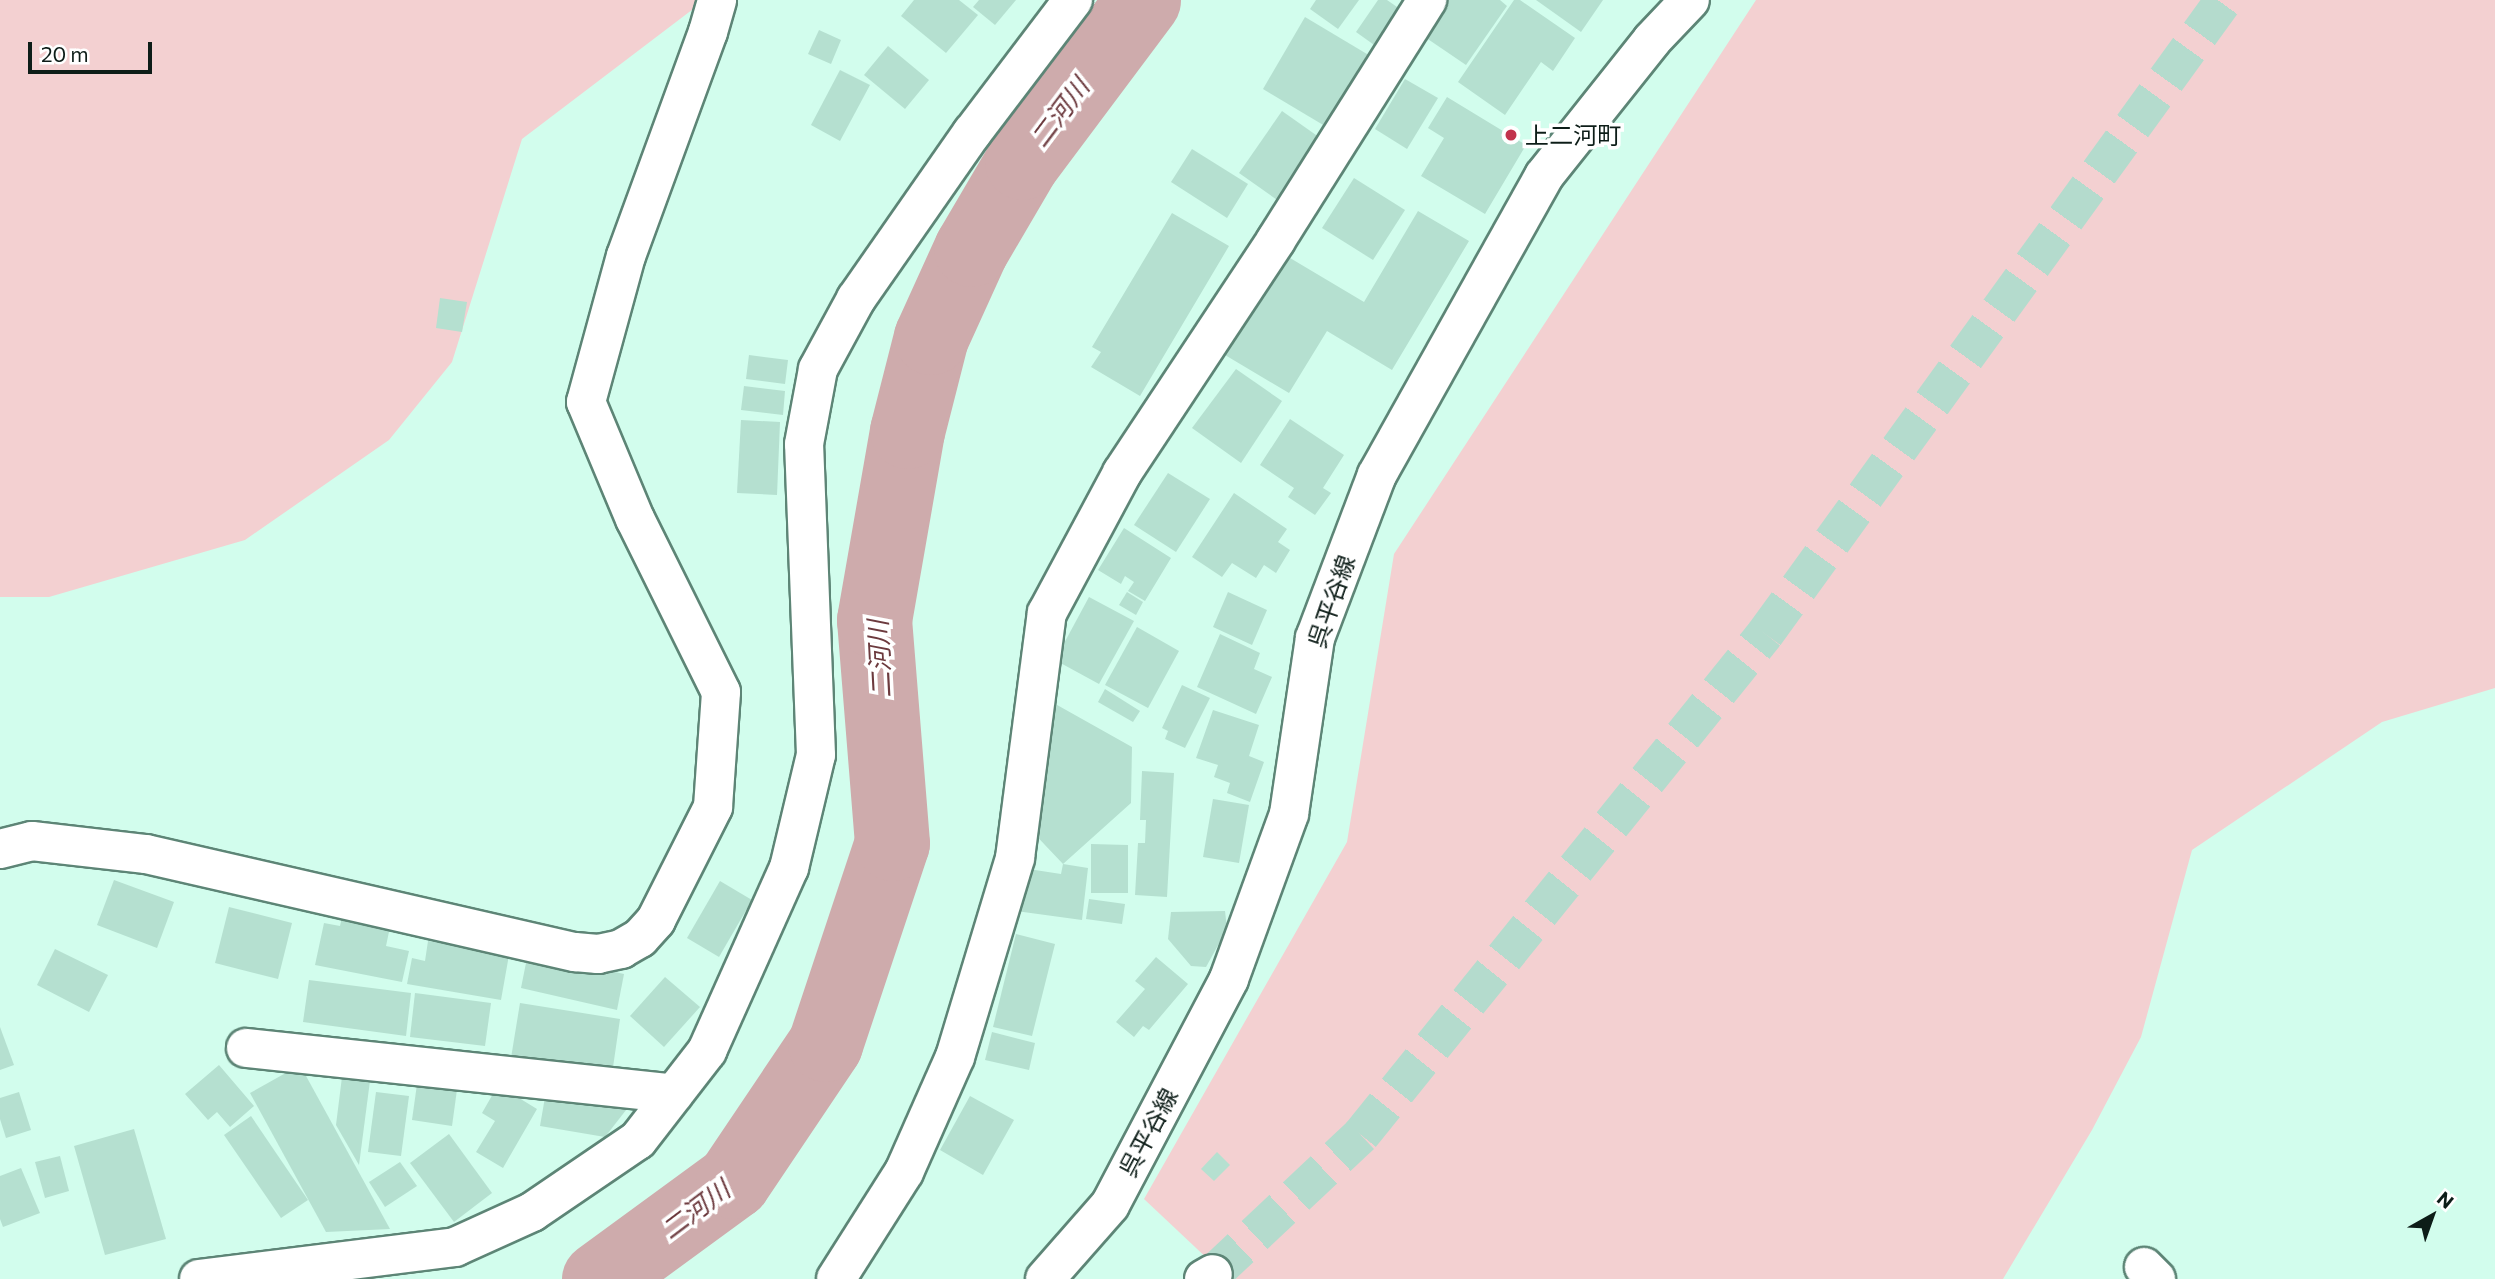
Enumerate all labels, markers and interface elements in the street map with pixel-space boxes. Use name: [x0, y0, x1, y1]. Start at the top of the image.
scale bar: [32, 28, 156, 72]
text: 20 m: [41, 41, 89, 66]
water label: 二河川: [1023, 71, 1095, 153]
place label: 上二河町: [1525, 121, 1621, 149]
marker: 上二河町: [1503, 127, 1519, 143]
street label: 呉平谷線: [1302, 551, 1360, 651]
water label: 二河川: [861, 619, 897, 699]
street label: 呉平谷線: [1113, 1083, 1183, 1181]
water label: 二河川: [654, 1173, 736, 1245]
north arrow: [2397, 1181, 2467, 1251]
text: N: [2433, 1186, 2459, 1213]

